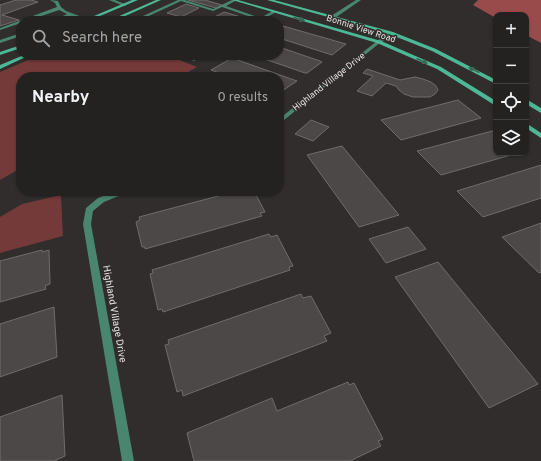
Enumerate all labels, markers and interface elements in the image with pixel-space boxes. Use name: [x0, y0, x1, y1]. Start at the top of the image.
map controls: [493, 12, 529, 156]
button: +: [493, 12, 529, 48]
street label: Bonnie View Road: [325, 13, 397, 45]
search box: [16, 16, 284, 60]
one-way arrow: [293, 16, 305, 22]
icon: search: [30, 27, 52, 49]
text: Search here: [62, 29, 142, 48]
button: −: [493, 48, 529, 84]
street label: Highland Village Drive: [291, 50, 368, 114]
one-way arrow: [416, 58, 427, 64]
one-way arrow: [469, 67, 480, 73]
button: locate: [493, 84, 529, 120]
text: Nearby: [32, 87, 89, 109]
text: 0 results: [217, 90, 268, 106]
button: layers: [493, 120, 529, 156]
street label: Highland Village Drive: [99, 264, 129, 364]

